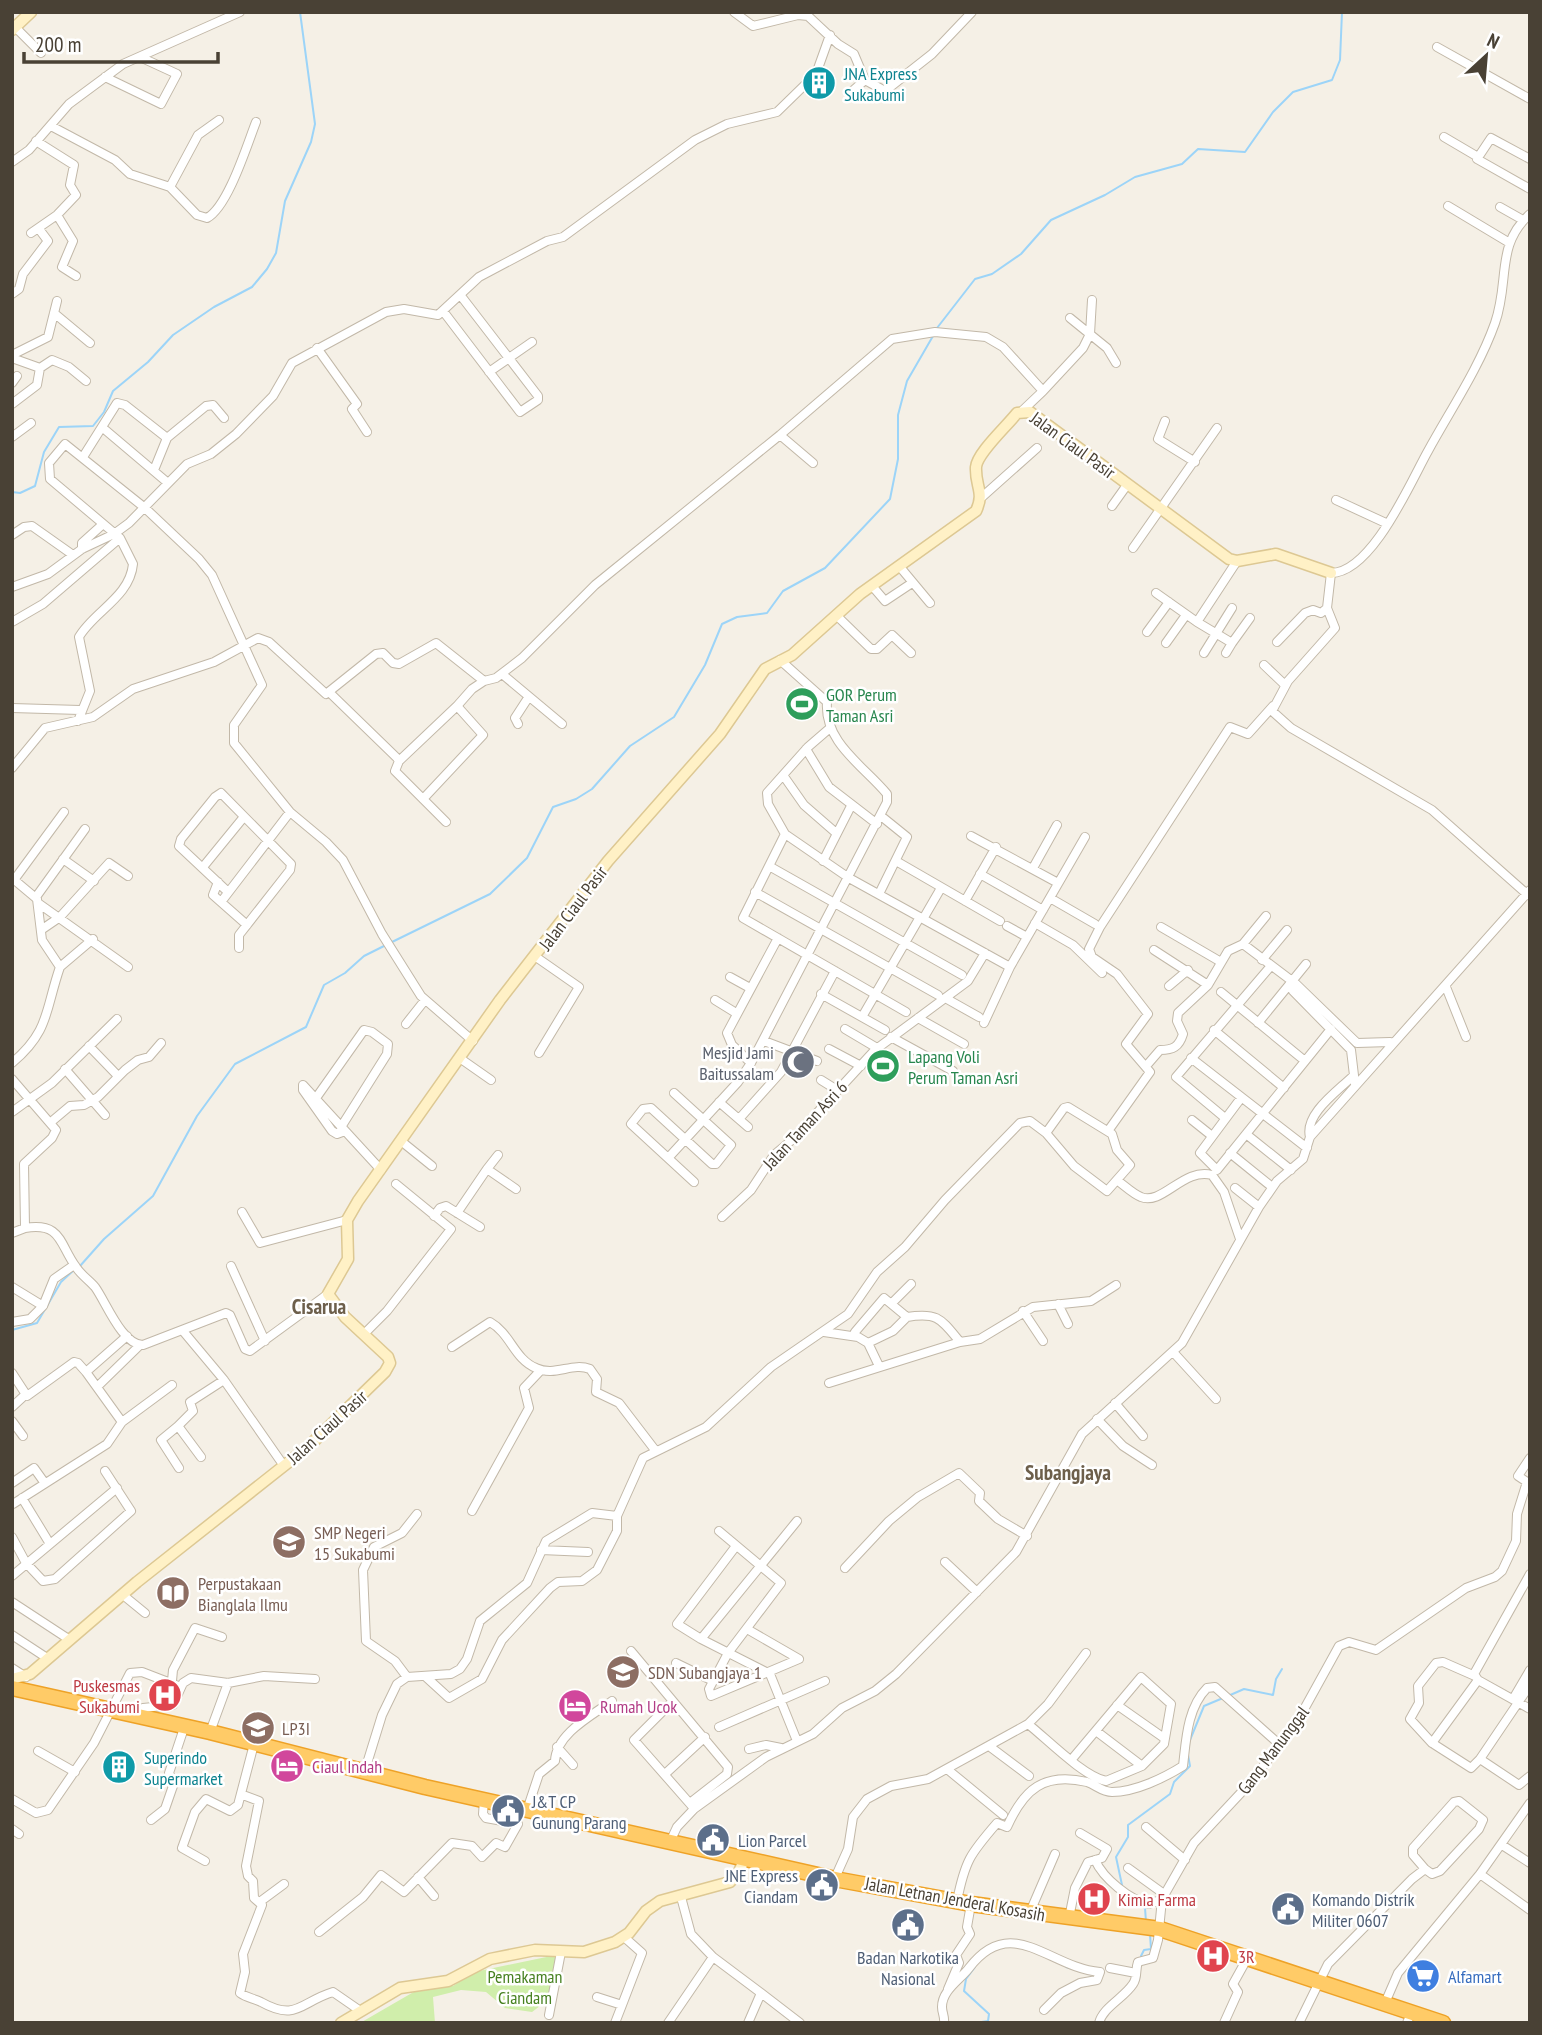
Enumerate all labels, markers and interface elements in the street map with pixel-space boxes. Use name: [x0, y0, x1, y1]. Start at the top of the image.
scale bar: [24, 21, 219, 65]
north arrow: [1451, 21, 1521, 91]
text: N: [1484, 28, 1503, 54]
text: 200 m: [35, 31, 81, 58]
place label: JNA Express Sukabumi: [843, 62, 917, 106]
building icon: JNA Express Sukabumi: [800, 64, 838, 102]
street label: Jalan Ciaul Pasir: [1025, 406, 1120, 484]
place label: GOR Perum Taman Asri: [826, 683, 897, 727]
sports icon: GOR Perum Taman Asri: [783, 685, 821, 723]
street label: Jalan Ciaul Pasir: [533, 861, 612, 955]
place label: Mesjid Jami Baitussalam: [699, 1041, 774, 1085]
mosque icon: Mesjid Jami Baitussalam: [779, 1043, 817, 1081]
place label: Lapang Voli Perum Taman Asri: [908, 1045, 1018, 1089]
sports icon: Lapang Voli Perum Taman Asri: [864, 1047, 902, 1085]
street label: Jalan Taman Asri 6: [757, 1076, 852, 1175]
district label: Cisarua: [292, 1293, 347, 1320]
street label: Jalan Ciaul Pasir: [282, 1385, 372, 1470]
district label: Subangjaya: [1025, 1459, 1111, 1486]
place label: SMP Negeri 15 Sukabumi: [314, 1521, 395, 1565]
school or university icon: SMP Negeri 15 Sukabumi: [270, 1523, 308, 1561]
place label: Perpustakaan Bianglala Ilmu: [198, 1572, 288, 1616]
library icon: Perpustakaan Bianglala Ilmu: [154, 1574, 192, 1612]
school or university icon: SDN Subangjaya 1: [604, 1653, 642, 1691]
place label: SDN Subangjaya 1: [648, 1661, 762, 1684]
place label: Puskesmas Sukabumi: [73, 1674, 140, 1718]
hospital icon: Puskesmas Sukabumi: [146, 1676, 184, 1714]
hotel icon: Rumah Ucok: [556, 1687, 594, 1725]
place label: Rumah Ucok: [600, 1695, 677, 1718]
street label: Gang Manunggal: [1232, 1701, 1314, 1799]
school or university icon: LP3I: [239, 1709, 277, 1747]
place label: LP3I: [282, 1717, 310, 1740]
place label: Superindo Supermarket: [144, 1746, 223, 1790]
hotel icon: Ciaul Indah: [268, 1747, 306, 1785]
building icon: Superindo Supermarket: [100, 1748, 138, 1786]
place label: Ciaul Indah: [312, 1755, 382, 1778]
place label: J&T CP Gunung Parang: [531, 1790, 627, 1834]
public building icon: J&T CP Gunung Parang: [489, 1792, 527, 1830]
public building icon: Lion Parcel: [694, 1821, 732, 1859]
place label: Lion Parcel: [738, 1829, 807, 1852]
place label: JNE Express Ciandam: [724, 1864, 798, 1908]
public building icon: JNE Express Ciandam: [803, 1866, 841, 1904]
street label: Jalan Letnan Jenderal Kosasih: [862, 1872, 1047, 1926]
hospital icon: Kimia Farma: [1075, 1880, 1113, 1918]
place label: Kimia Farma: [1118, 1888, 1196, 1911]
place label: Komando Distrik Militer 0607: [1312, 1888, 1414, 1932]
public building icon: Komando Distrik Militer 0607: [1269, 1890, 1307, 1928]
public building icon: Badan Narkotika Nasional: [889, 1906, 927, 1944]
hospital icon: 3R: [1194, 1937, 1232, 1975]
place label: 3R: [1238, 1945, 1255, 1968]
place label: Badan Narkotika Nasional: [857, 1946, 959, 1990]
supermarket icon: Alfamart: [1404, 1957, 1442, 1995]
park label: Pemakaman Ciandam: [488, 1965, 562, 2009]
place label: Alfamart: [1448, 1965, 1502, 1988]

